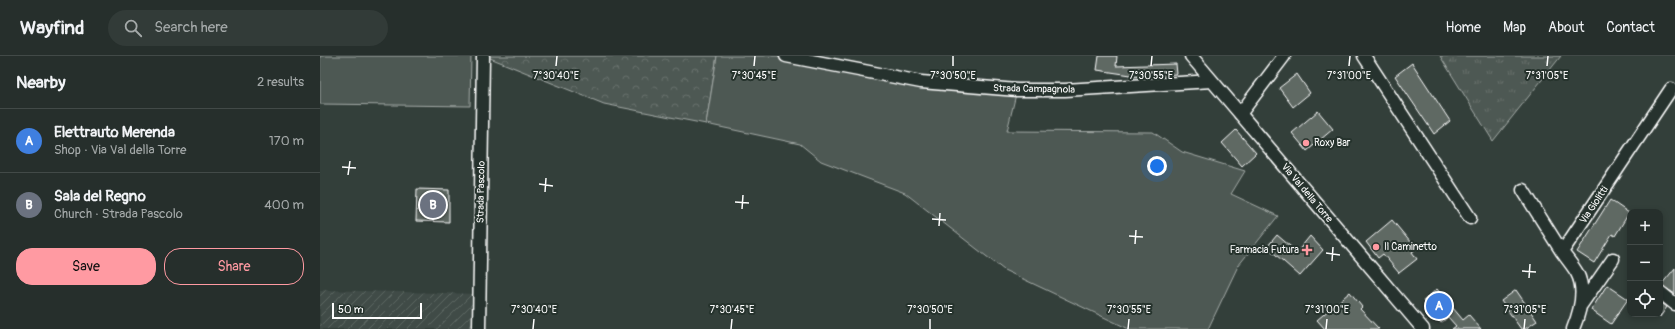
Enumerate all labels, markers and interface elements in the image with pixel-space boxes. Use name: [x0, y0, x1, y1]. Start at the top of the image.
search box: [108, 10, 388, 46]
text: Wayfind: [20, 16, 84, 40]
icon: search: [122, 17, 144, 39]
text: Search here: [154, 18, 228, 37]
text: Home: [1446, 19, 1481, 36]
text: Map: [1503, 19, 1526, 36]
text: About: [1548, 19, 1584, 36]
text: Contact: [1606, 19, 1655, 36]
text: 7°30'40"E: [533, 70, 579, 82]
text: 7°30'45"E: [732, 70, 776, 82]
text: 7°30'50"E: [930, 70, 976, 82]
text: 7°30'55"E: [1129, 70, 1173, 82]
text: 7°31'00"E: [1327, 70, 1371, 82]
text: 7°31'05"E: [1526, 70, 1568, 82]
text: Nearby: [16, 72, 65, 93]
text: 2 results: [257, 74, 304, 90]
street label: Strada Campagnola: [993, 82, 1076, 96]
text: Elettrauto Merenda: [54, 123, 175, 142]
text: A: [25, 133, 33, 149]
text: 170 m: [269, 133, 304, 149]
place label: Roxy Bar: [1314, 137, 1351, 149]
marker: Roxy Bar: [1301, 138, 1311, 148]
text: Shop · Via Val della Torre: [54, 142, 186, 158]
your location: [1147, 156, 1167, 176]
street label: Strada Pascolo: [474, 160, 488, 223]
street label: Via Val della Torre: [1279, 161, 1335, 225]
street label: Via Giolitti: [1577, 184, 1611, 226]
text: Sala del Regno: [54, 187, 146, 206]
pin: B: [420, 190, 446, 220]
text: B: [25, 197, 33, 213]
text: 400 m: [264, 197, 304, 213]
text: Church · Strada Pascolo: [54, 206, 183, 222]
map controls: [1627, 209, 1663, 317]
button: +: [1627, 209, 1663, 245]
place label: Il Caminetto: [1384, 241, 1437, 253]
marker: Il Caminetto: [1371, 242, 1381, 252]
place label: Farmacia Futura: [1230, 244, 1299, 256]
marker: Farmacia Futura: [1302, 245, 1312, 255]
button: −: [1627, 245, 1663, 281]
button: Save: [16, 248, 156, 285]
button: Share: [164, 248, 304, 285]
button: locate: [1627, 281, 1663, 317]
pin: A: [1426, 291, 1452, 321]
scale bar: [332, 301, 422, 320]
text: 50 m: [338, 303, 364, 316]
text: 7°30'40"E: [511, 304, 557, 316]
text: 7°30'45"E: [710, 304, 754, 316]
text: 7°30'50"E: [907, 304, 953, 316]
text: 7°30'55"E: [1107, 304, 1151, 316]
text: 7°31'00"E: [1305, 304, 1349, 316]
text: 7°31'05"E: [1504, 304, 1546, 316]

